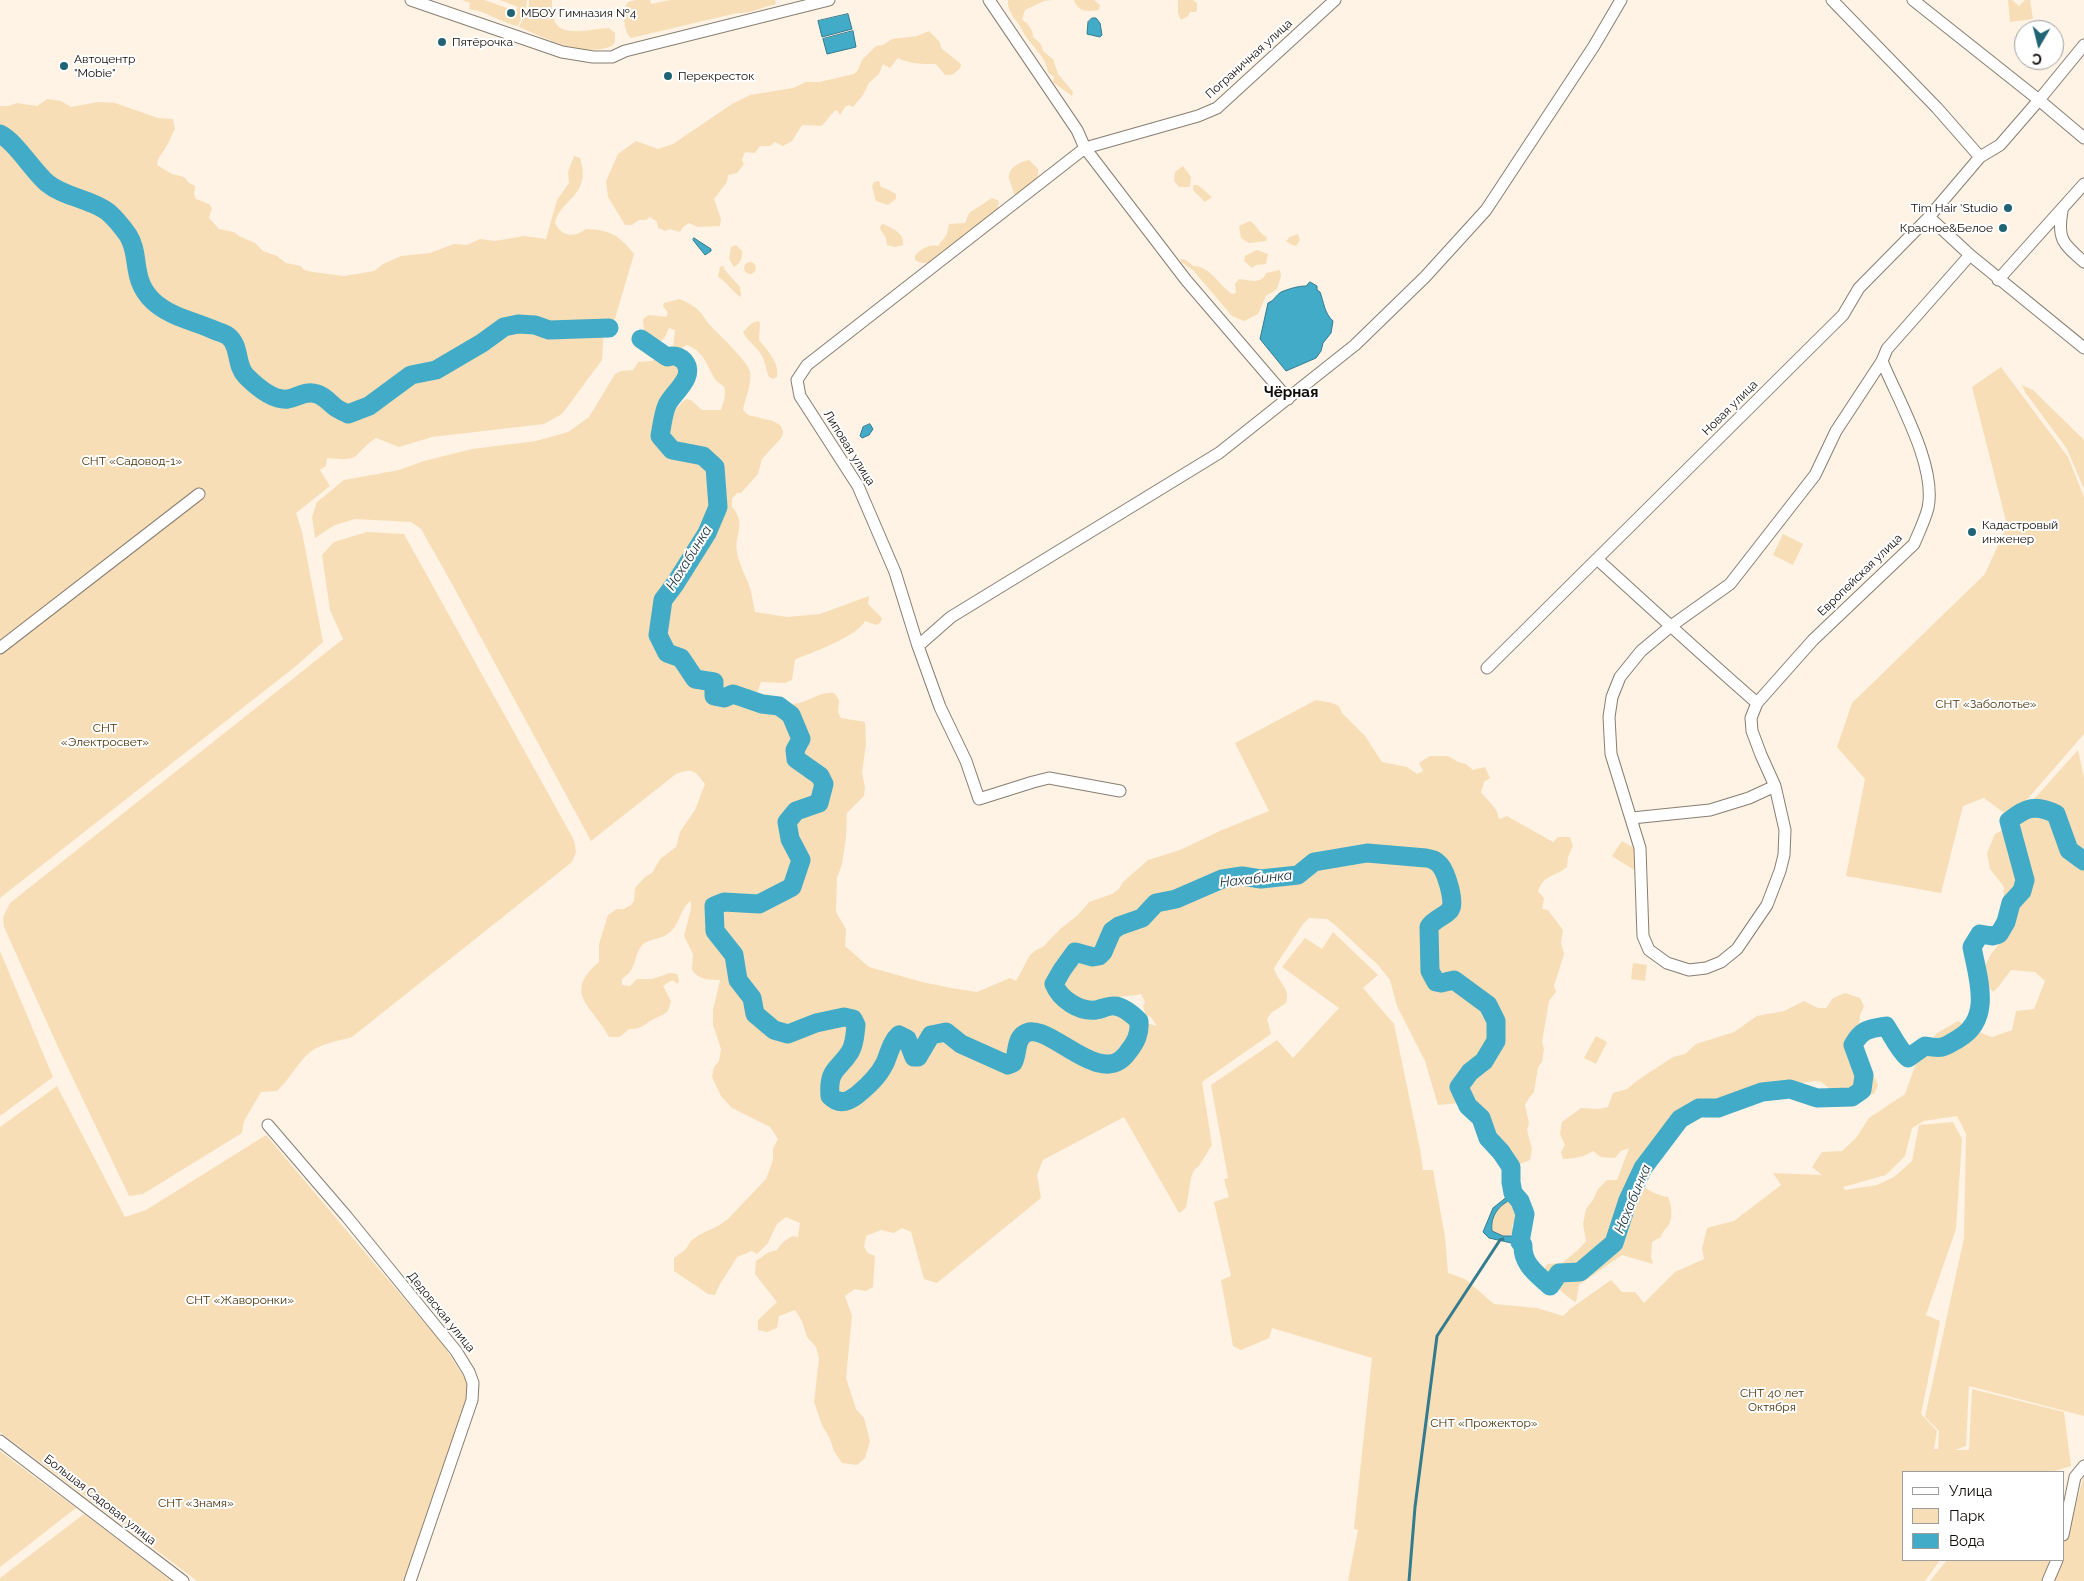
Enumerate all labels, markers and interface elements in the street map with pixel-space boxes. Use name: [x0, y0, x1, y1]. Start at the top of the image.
place label: МБОУ Гимназия №4: [521, 6, 636, 20]
marker: МБОУ Гимназия №4: [505, 7, 517, 19]
street label: Пограничная улица: [1203, 16, 1295, 102]
north arrow: [2014, 20, 2064, 70]
place label: Пятёрочка: [452, 35, 513, 49]
marker: Пятёрочка: [436, 36, 448, 48]
text: С: [2031, 50, 2043, 67]
place label: Автоцентр "Mobie": [74, 52, 135, 80]
marker: Автоцентр "Mobie": [58, 60, 70, 72]
place label: Перекресток: [678, 69, 754, 83]
marker: Перекресток: [662, 70, 674, 82]
place label: Tim Hair 'Studio: [1911, 201, 1998, 215]
marker: Tim Hair 'Studio: [2002, 202, 2014, 214]
place label: Красное&Белое: [1900, 221, 1993, 235]
marker: Красное&Белое: [1997, 222, 2009, 234]
street label: Новая улица: [1699, 377, 1761, 439]
district label: Чёрная: [1264, 383, 1318, 401]
street label: Липовая улица: [820, 408, 878, 488]
park label: СНТ «Садовод-1»: [82, 454, 182, 468]
place label: Кадастровый инженер: [1982, 518, 2058, 546]
water label: Нахабинка: [663, 523, 715, 593]
marker: Кадастровый инженер: [1966, 526, 1978, 538]
street label: Европейская улица: [1815, 531, 1905, 619]
park label: СНТ «Заболотье»: [1935, 697, 2037, 711]
park label: СНТ «Электросвет»: [61, 721, 149, 749]
water label: Нахабинка: [1219, 867, 1293, 891]
water label: Нахабинка: [1611, 1162, 1655, 1236]
street label: Дедовская улица: [404, 1269, 478, 1355]
park label: СНТ «Жаворонки»: [186, 1293, 294, 1307]
park label: СНТ 40 лет Октября: [1740, 1386, 1804, 1414]
park label: СНТ «Прожектор»: [1430, 1416, 1538, 1430]
street label: Большая Садовая улица: [41, 1452, 159, 1548]
legend: [1902, 1471, 2064, 1561]
text: Улица: [1949, 1482, 1993, 1500]
park label: СНТ «Знамя»: [158, 1496, 234, 1510]
text: Парк: [1949, 1507, 1985, 1525]
text: Вода: [1949, 1532, 1985, 1550]

